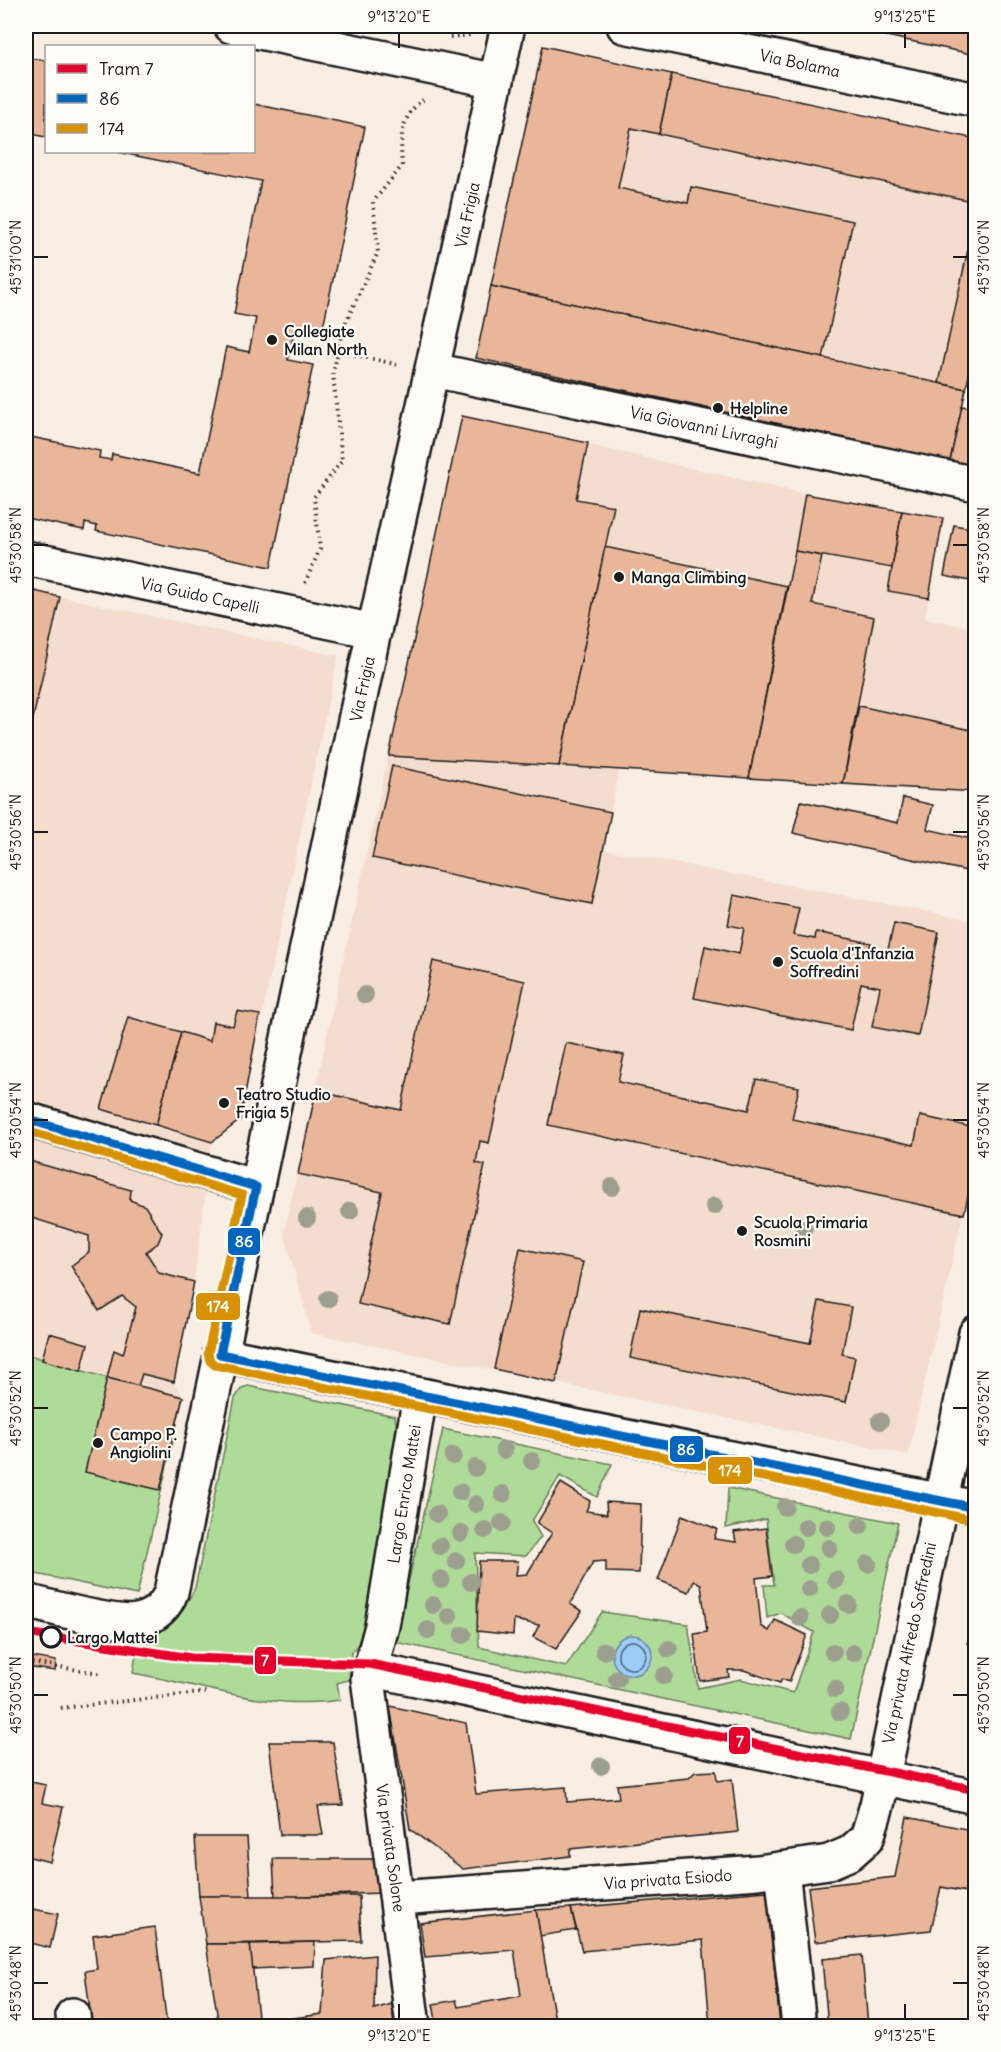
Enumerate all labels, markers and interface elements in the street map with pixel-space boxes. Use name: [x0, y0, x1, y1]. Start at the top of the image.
text: 9°13'20"E: [367, 7, 431, 26]
text: 9°13'25"E: [874, 7, 936, 26]
legend: [45, 45, 255, 153]
street label: Via Bolama: [758, 45, 842, 81]
text: Tram 7: [99, 57, 154, 80]
text: 86: [99, 87, 120, 110]
text: 174: [99, 117, 125, 140]
street label: Via Frigia: [450, 180, 484, 250]
text: 45°31'00"N: [6, 220, 25, 294]
text: 45°31'00"N: [974, 220, 993, 294]
place label: Collegiate Milan North: [284, 321, 367, 359]
marker: Collegiate Milan North: [265, 333, 279, 347]
place label: Helpline: [730, 398, 788, 419]
marker: Helpline: [711, 401, 725, 415]
street label: Via Giovanni Livraghi: [628, 402, 780, 452]
text: 45°30'58"N: [6, 507, 25, 583]
text: 45°30'58"N: [974, 507, 993, 583]
place label: Manga Climbing: [631, 567, 747, 588]
marker: Manga Climbing: [612, 570, 626, 584]
street label: Via Guido Capelli: [139, 573, 261, 617]
street label: Via Frigia: [345, 654, 379, 724]
text: 45°30'56"N: [6, 794, 25, 870]
text: 45°30'56"N: [974, 794, 993, 870]
place label: Scuola d'Infanzia Soffredini: [790, 943, 914, 981]
marker: Scuola d'Infanzia Soffredini: [771, 955, 785, 969]
text: 45°30'54"N: [6, 1082, 25, 1158]
text: 45°30'54"N: [974, 1082, 993, 1158]
place label: Teatro Studio Frigia 5: [236, 1084, 331, 1123]
marker: Teatro Studio Frigia 5: [217, 1096, 231, 1110]
place label: Scuola Primaria Rosmini: [754, 1212, 868, 1250]
marker: Scuola Primaria Rosmini: [735, 1224, 749, 1238]
line badge: 86: [227, 1227, 261, 1256]
text: 86: [235, 1231, 253, 1251]
line badge: 174: [195, 1292, 241, 1321]
text: 174: [206, 1296, 230, 1316]
text: 45°30'52"N: [6, 1370, 25, 1446]
text: 45°30'52"N: [974, 1370, 993, 1446]
street label: Largo Enrico Mattei: [383, 1423, 425, 1565]
place label: Campo P. Angiolini: [110, 1424, 177, 1463]
line badge: 86: [669, 1435, 704, 1463]
marker: Campo P. Angiolini: [91, 1436, 105, 1450]
text: 86: [677, 1439, 695, 1459]
line badge: 174: [707, 1456, 753, 1485]
text: 174: [718, 1460, 742, 1480]
street label: Via privata Alfredo Soffredini: [878, 1540, 940, 1746]
marker: Largo Mattei: [40, 1626, 62, 1648]
place label: Largo Mattei: [67, 1627, 158, 1648]
line badge: 7: [254, 1646, 277, 1675]
text: 7: [261, 1650, 269, 1670]
text: 45°30'50"N: [6, 1656, 25, 1734]
text: 45°30'50"N: [974, 1656, 993, 1734]
line badge: 7: [728, 1726, 751, 1755]
text: 7: [736, 1731, 744, 1751]
street label: Via privata Solone: [372, 1783, 410, 1913]
street label: Via privata Esiodo: [603, 1865, 733, 1893]
text: 45°30'48"N: [6, 1945, 25, 2021]
text: 45°30'48"N: [974, 1945, 993, 2021]
text: 9°13'20"E: [367, 2026, 431, 2045]
text: 9°13'25"E: [874, 2026, 936, 2045]

